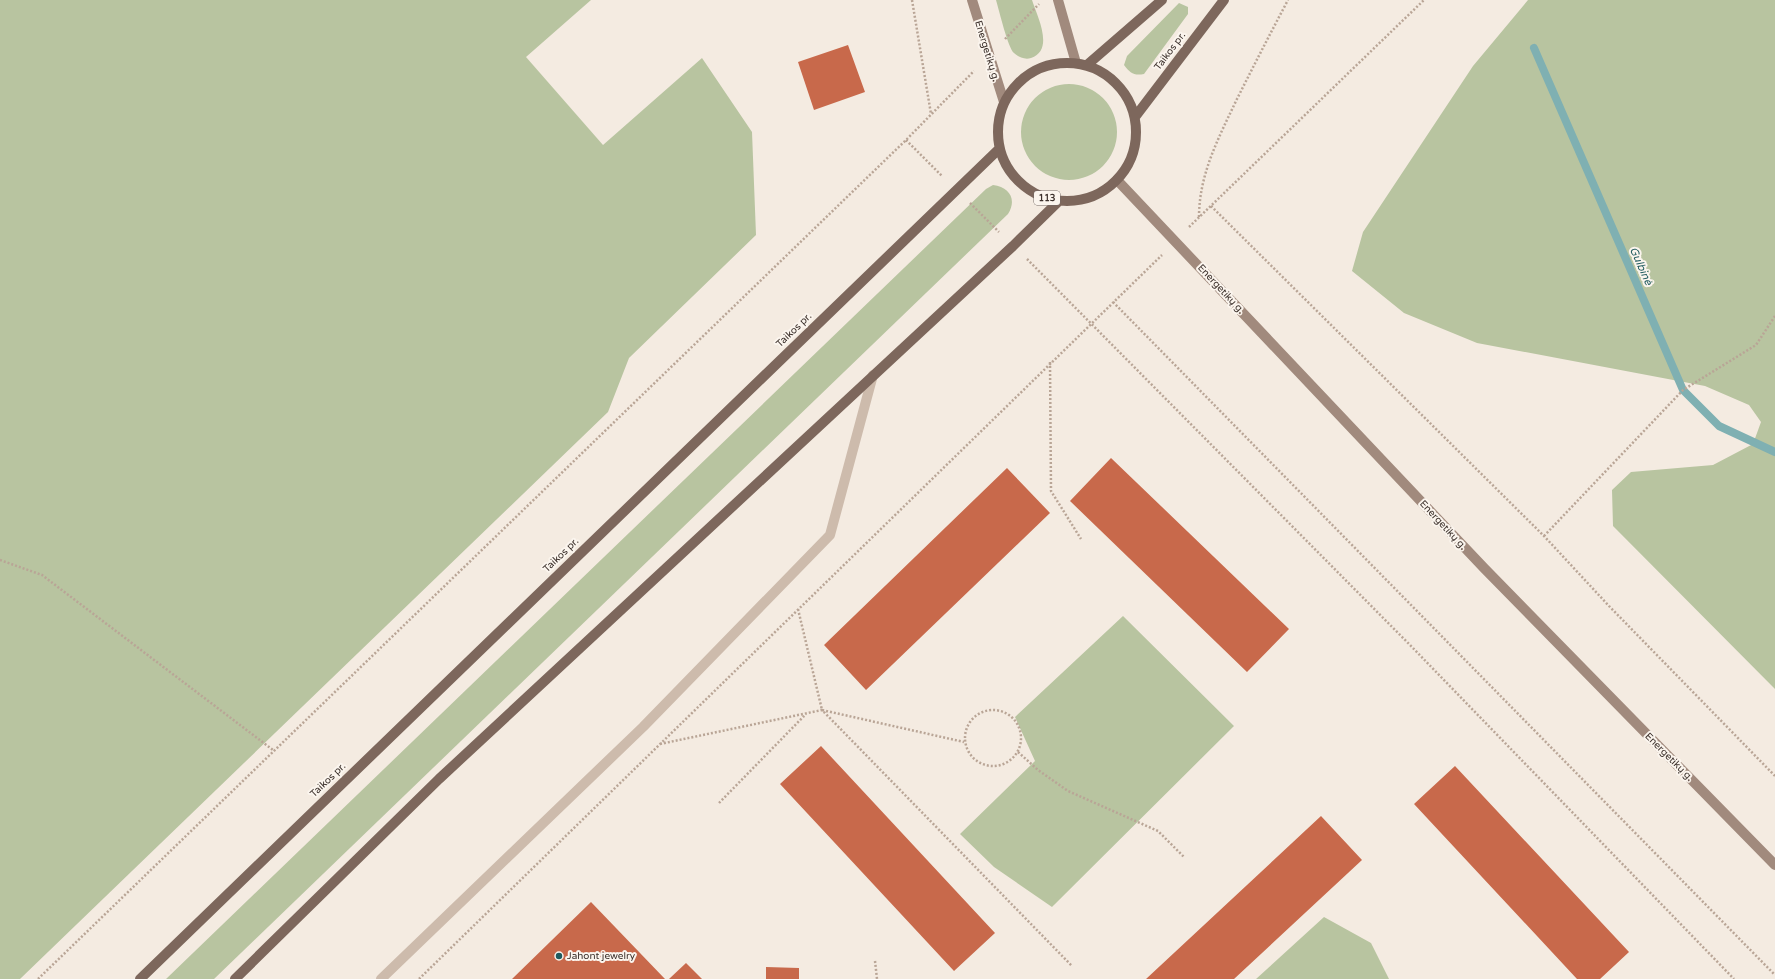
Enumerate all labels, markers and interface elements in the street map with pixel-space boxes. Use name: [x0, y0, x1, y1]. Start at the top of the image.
street label: Energetikų g.: [972, 19, 1002, 83]
street label: Taikos pr.: [1152, 30, 1188, 72]
road number: 113: [1034, 191, 1060, 205]
water label: Gulbinė: [1627, 245, 1655, 288]
street label: Energetikų g.: [1195, 262, 1247, 316]
street label: Taikos pr.: [774, 310, 814, 350]
street label: Energetikų g.: [1417, 498, 1469, 552]
street label: Taikos pr.: [541, 535, 581, 575]
street label: Energetikų g.: [1642, 730, 1696, 784]
street label: Taikos pr.: [308, 760, 348, 800]
place label: Jahont jewelry: [567, 950, 636, 962]
marker: Jahont jewelry: [554, 951, 564, 961]

